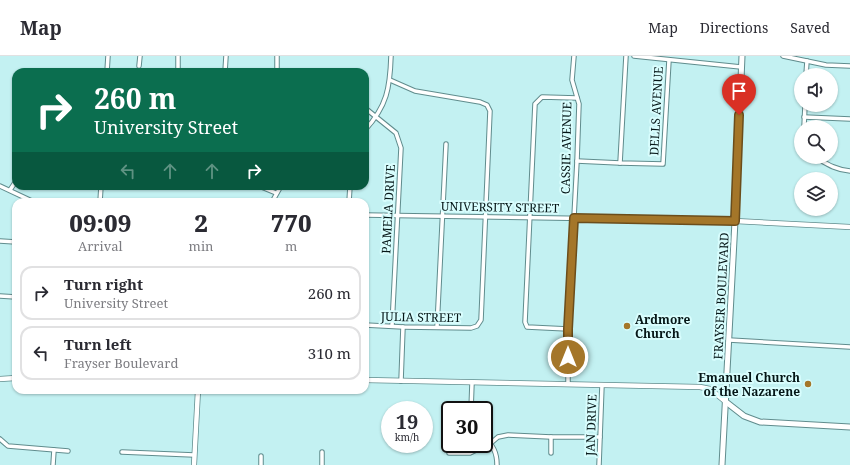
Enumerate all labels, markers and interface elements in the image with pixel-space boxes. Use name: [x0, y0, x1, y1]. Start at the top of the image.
text: Map: [20, 15, 62, 41]
text: Map: [648, 18, 678, 37]
text: Directions: [700, 18, 768, 37]
text: Saved: [790, 18, 830, 37]
street label: DELLS AVENUE: [645, 66, 667, 156]
map controls: [794, 68, 838, 216]
button: sound: [794, 68, 838, 112]
pin: [722, 74, 756, 115]
text: 260 m: [94, 79, 176, 117]
icon: arrive: [728, 80, 750, 102]
icon: right: [28, 84, 80, 136]
street label: CASSIE AVENUE: [557, 102, 575, 194]
text: University Street: [94, 115, 238, 139]
button: search: [794, 120, 838, 164]
icon: left: [117, 160, 139, 182]
icon: ahead: [159, 160, 181, 182]
icon: ahead: [201, 160, 223, 182]
icon: right: [243, 160, 265, 182]
street label: PAMELA DRIVE: [377, 164, 399, 254]
button: layers: [794, 172, 838, 216]
street label: UNIVERSITY STREET: [441, 197, 560, 217]
text: 09:09: [69, 206, 131, 239]
text: 2: [194, 206, 208, 239]
text: 770: [271, 206, 312, 239]
street label: FRAYSER BOULEVARD: [709, 232, 733, 360]
text: Arrival: [78, 237, 123, 255]
text: min: [189, 237, 213, 255]
text: m: [285, 237, 297, 255]
text: Turn right: [64, 274, 143, 294]
icon: right: [30, 282, 52, 304]
text: 260 m: [308, 283, 351, 303]
text: University Street: [64, 294, 168, 312]
street label: JULIA STREET: [380, 308, 462, 326]
place label: Ardmore Church: [635, 311, 691, 342]
marker: Ardmore Church: [622, 321, 632, 331]
text: Turn left: [64, 334, 132, 354]
position arrow: [547, 336, 589, 378]
icon: left: [30, 342, 52, 364]
text: 310 m: [308, 343, 351, 363]
text: Frayser Boulevard: [64, 354, 178, 372]
place label: Emanuel Church of the Nazarene: [698, 369, 800, 400]
marker: Emanuel Church of the Nazarene: [803, 379, 813, 389]
street label: JAN DRIVE: [581, 394, 601, 457]
speed limit sign: 30: [441, 401, 493, 453]
text: 19: [396, 408, 418, 435]
text: km/h: [395, 430, 419, 444]

